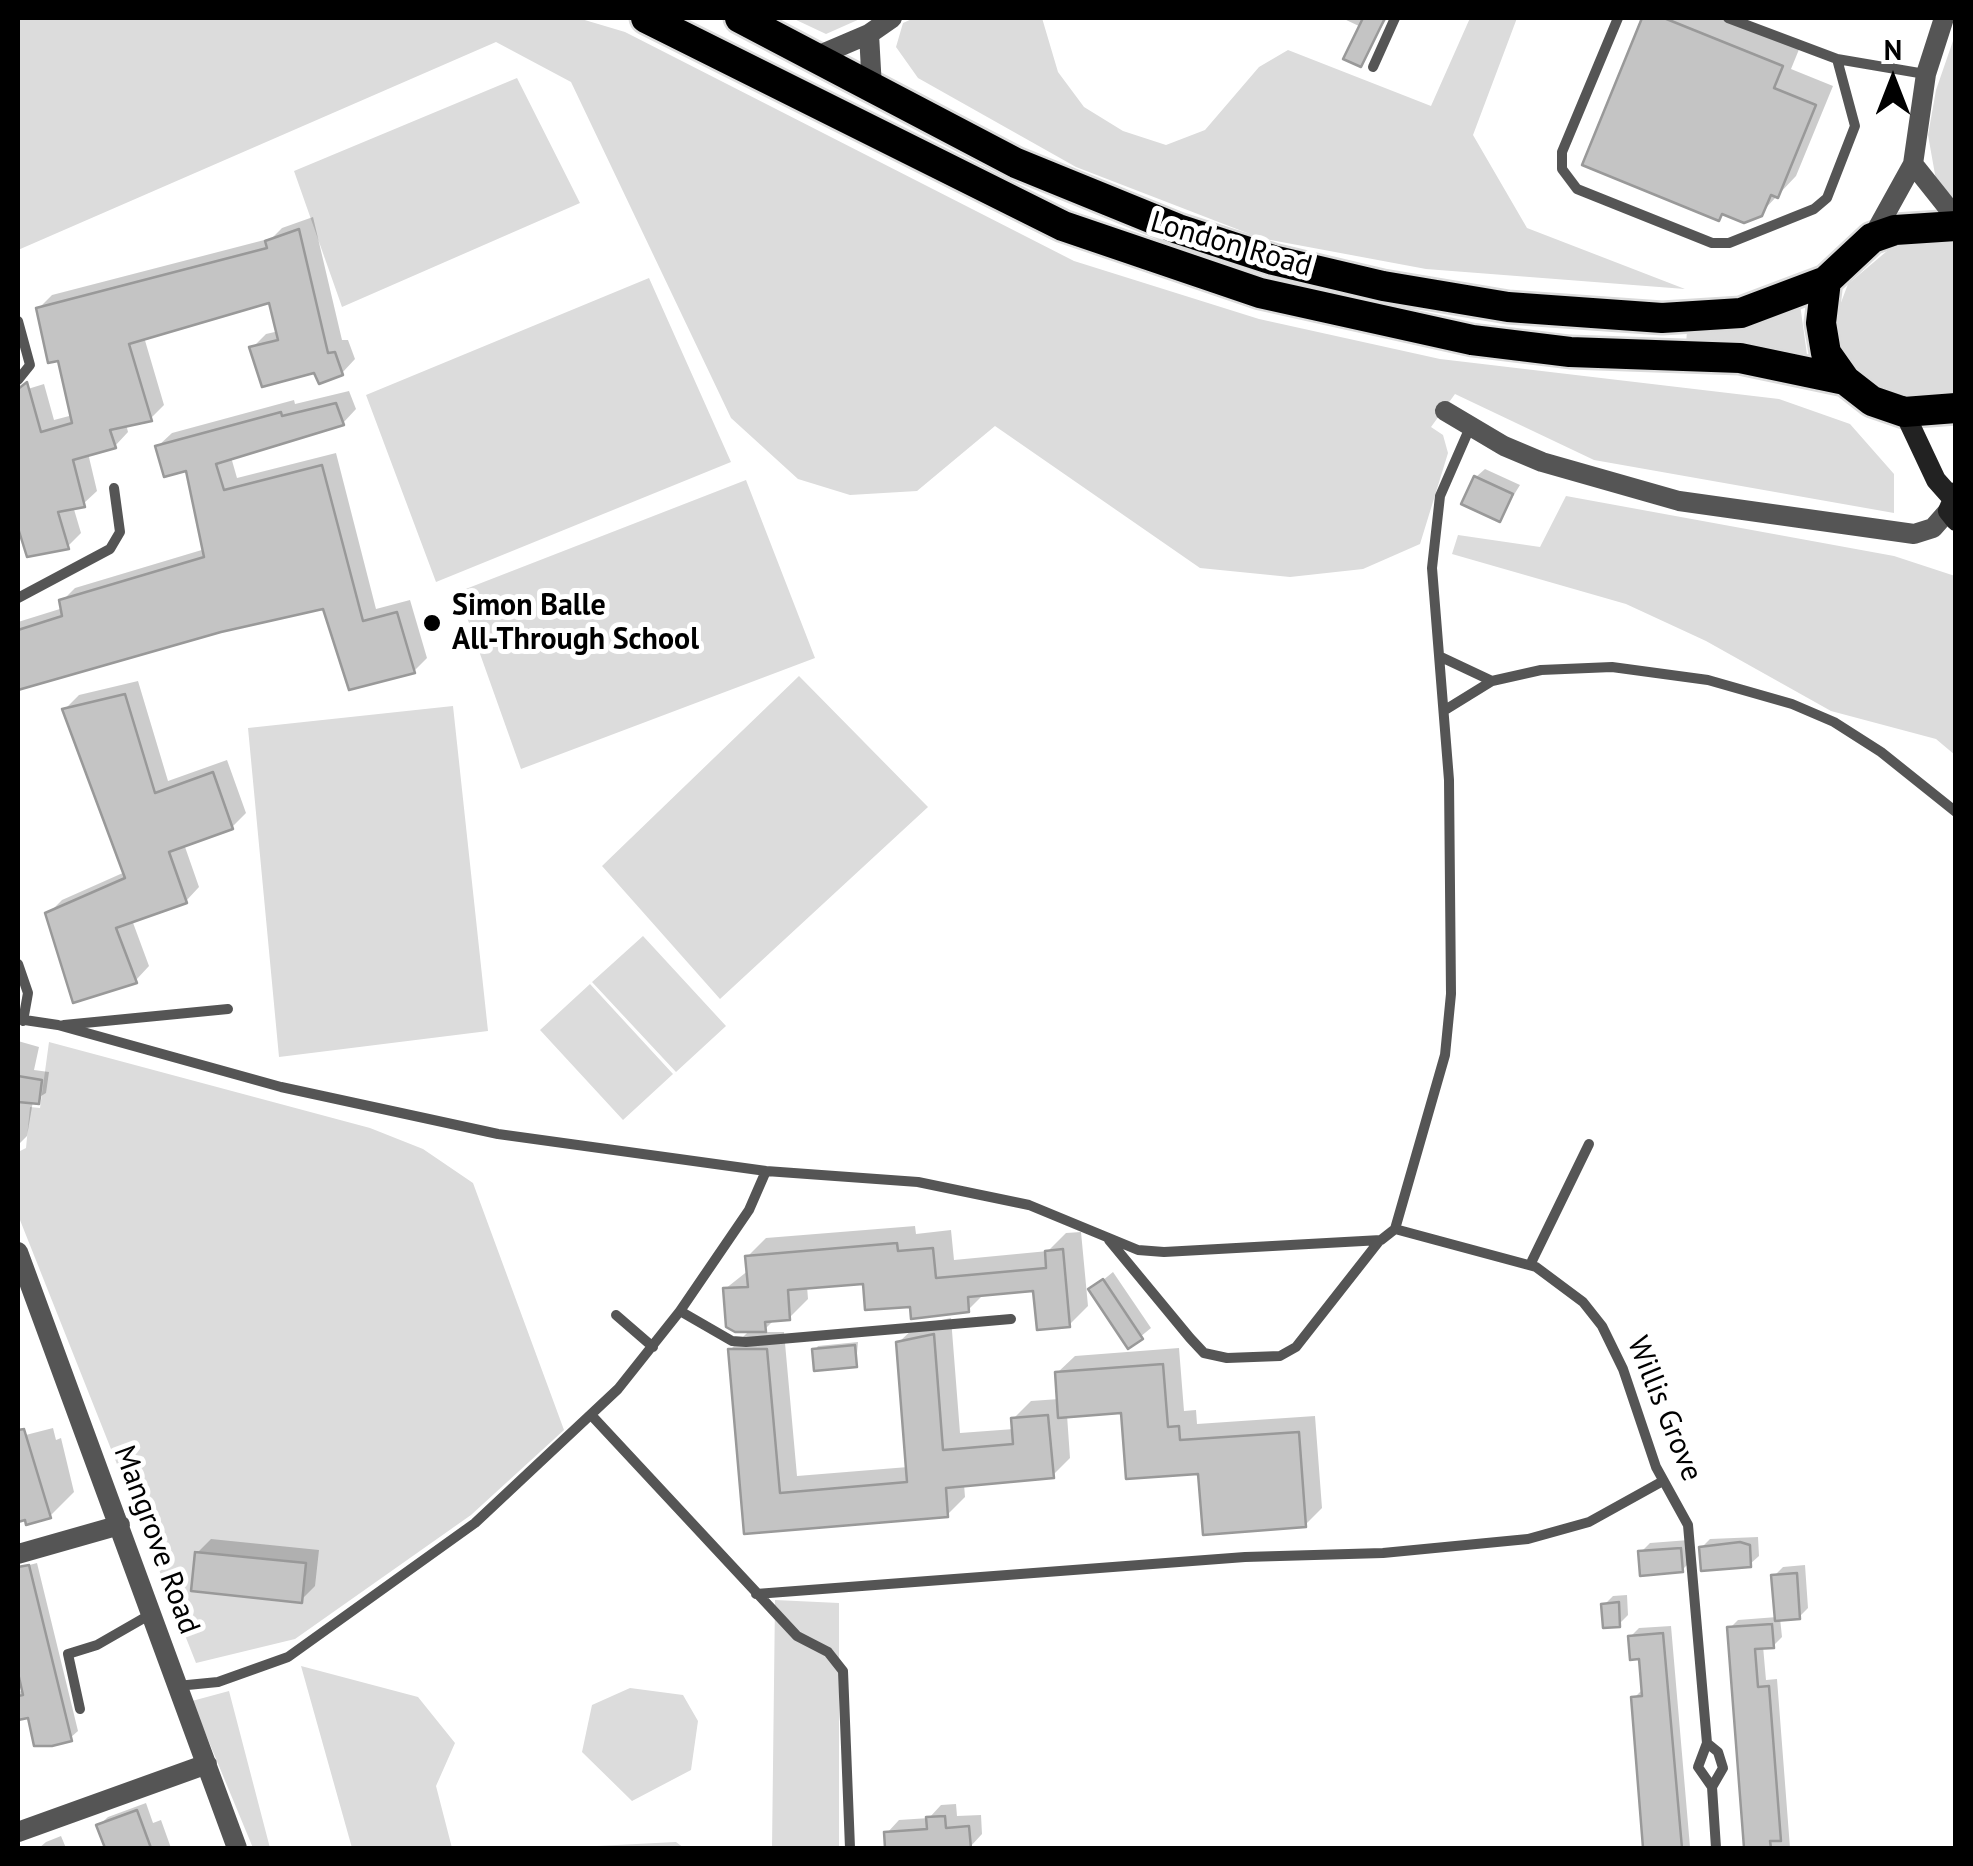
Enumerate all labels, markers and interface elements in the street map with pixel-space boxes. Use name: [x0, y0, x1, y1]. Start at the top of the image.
north arrow: [1843, 30, 1943, 130]
text: N: [1884, 31, 1902, 68]
street label: London Road: [1146, 205, 1316, 285]
place label: Simon Balle All-Through School: [452, 588, 699, 658]
marker: Simon Balle All-Through School: [421, 612, 443, 634]
street label: Willis Grove: [1619, 1331, 1709, 1487]
street label: Mangrove Road: [105, 1441, 207, 1639]

